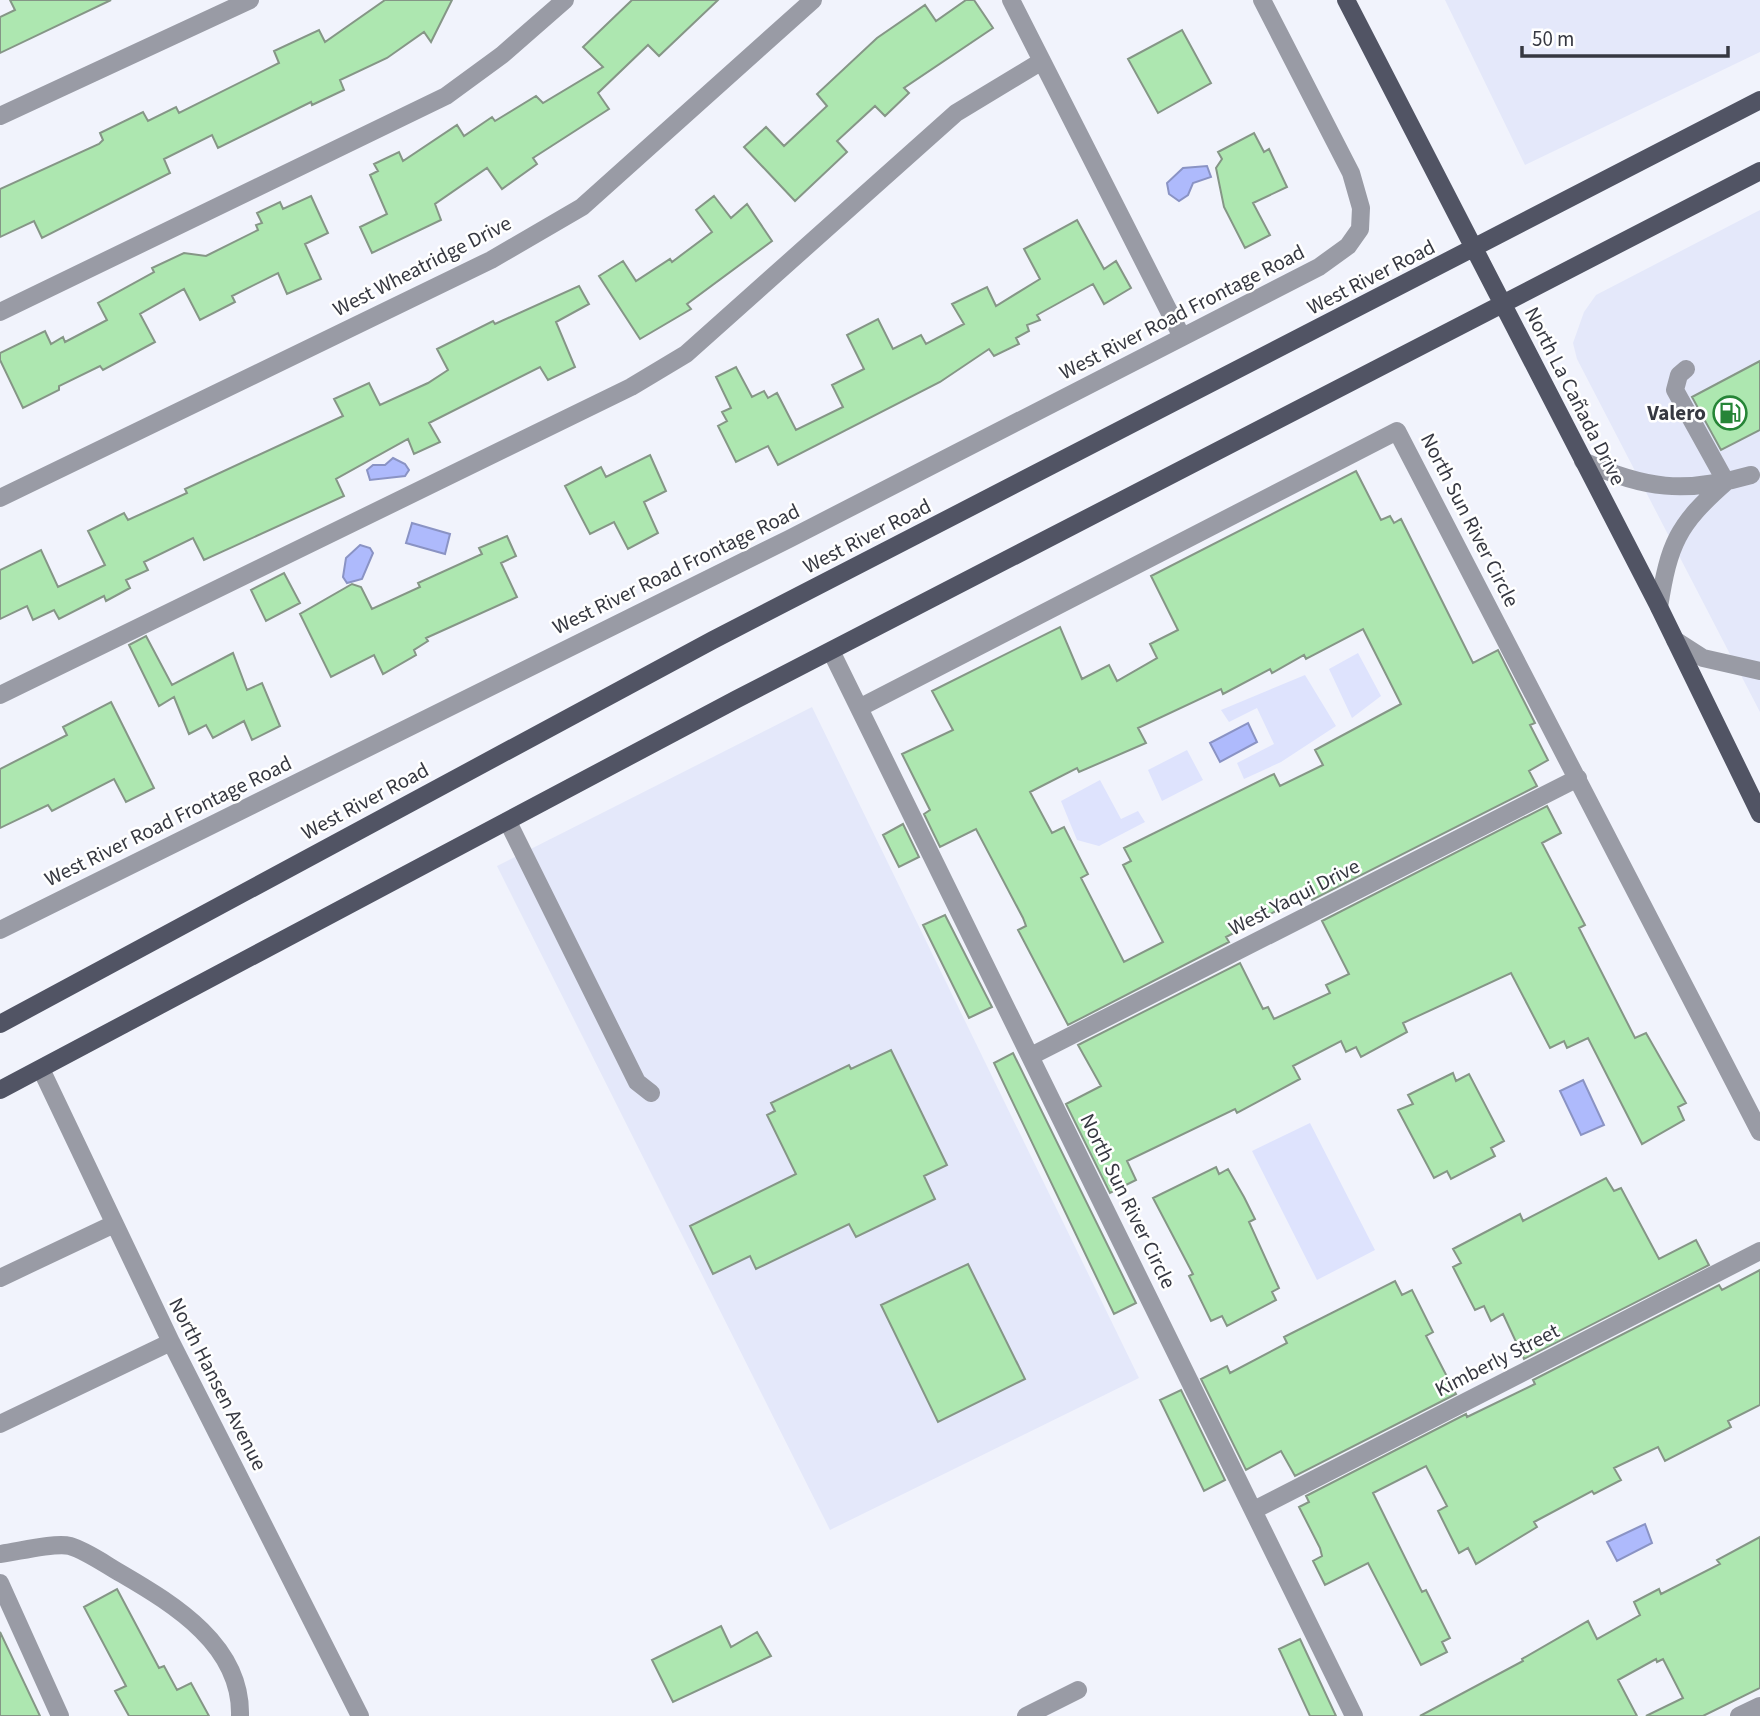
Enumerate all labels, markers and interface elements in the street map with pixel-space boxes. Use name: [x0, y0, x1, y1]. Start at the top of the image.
scale bar: [1522, 14, 1728, 58]
text: 50 m: [1532, 24, 1574, 54]
street label: West Wheatridge Drive: [328, 208, 516, 324]
street label: West River Road: [1302, 232, 1440, 322]
street label: West River Road Frontage Road: [1054, 237, 1310, 387]
street label: North La Cañada Drive: [1517, 302, 1633, 490]
fuel station icon: Valero: [1711, 394, 1749, 432]
place label: Valero: [1646, 398, 1706, 428]
street label: North Sun River Circle: [1413, 428, 1527, 612]
street label: West River Road: [798, 491, 936, 581]
street label: West River Road Frontage Road: [547, 496, 805, 642]
street label: West River Road Frontage Road: [39, 748, 297, 894]
street label: West River Road: [296, 755, 434, 847]
street label: West Yaqui Drive: [1223, 851, 1365, 943]
street label: North Sun River Circle: [1073, 1108, 1183, 1294]
street label: North Hansen Avenue: [161, 1292, 275, 1476]
street label: Kimberly Street: [1430, 1316, 1564, 1404]

